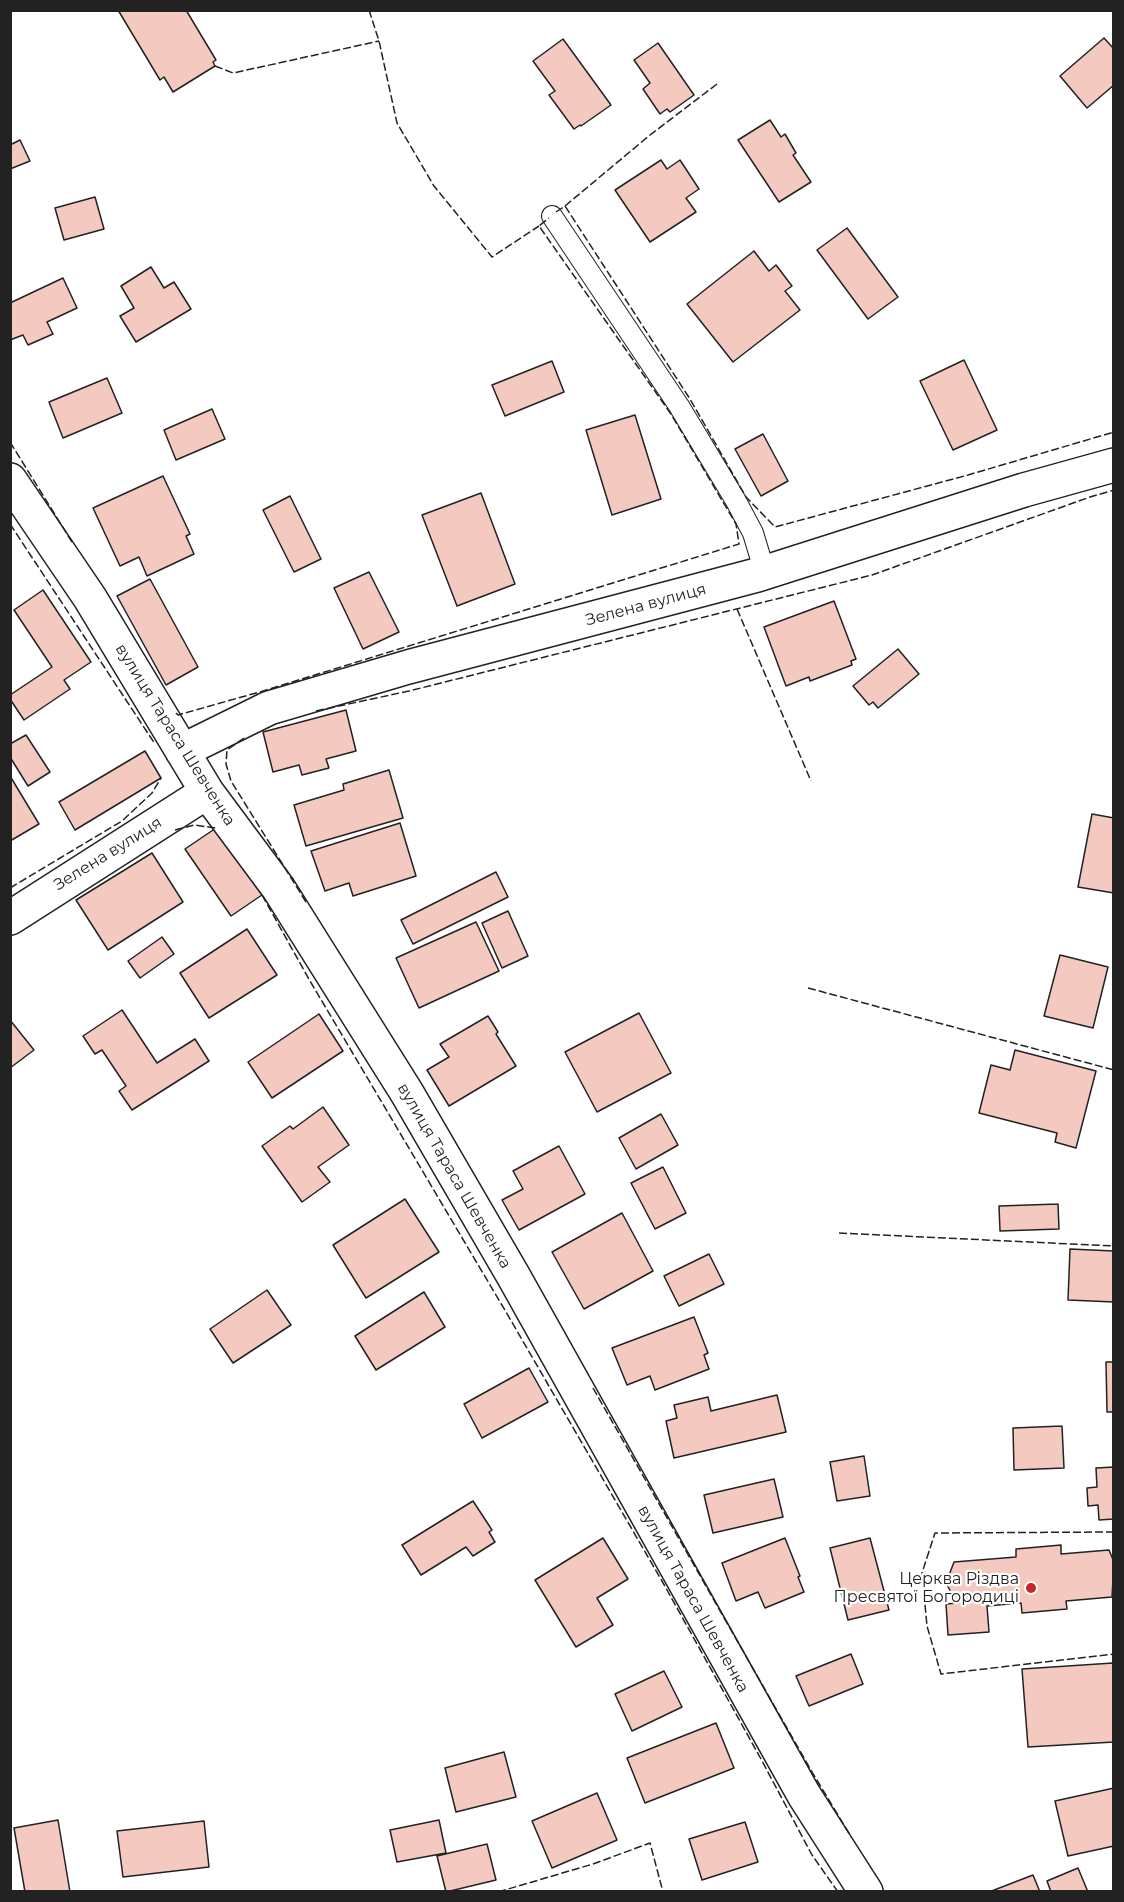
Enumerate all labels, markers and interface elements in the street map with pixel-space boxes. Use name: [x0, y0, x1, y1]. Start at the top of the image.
street label: Зелена вулиця: [584, 580, 708, 630]
street label: вулиця Тараса Шевченка: [111, 640, 239, 830]
street label: Зелена вулиця: [50, 813, 166, 895]
street label: вулиця Тараса Шевченка: [393, 1080, 515, 1272]
street label: вулиця Тараса Шевченка: [633, 1502, 753, 1696]
place label: Церква Різдва Пресвятої Богородиці: [834, 1569, 1019, 1607]
marker: Церква Різдва Пресвятої Богородиці: [1024, 1581, 1038, 1595]

